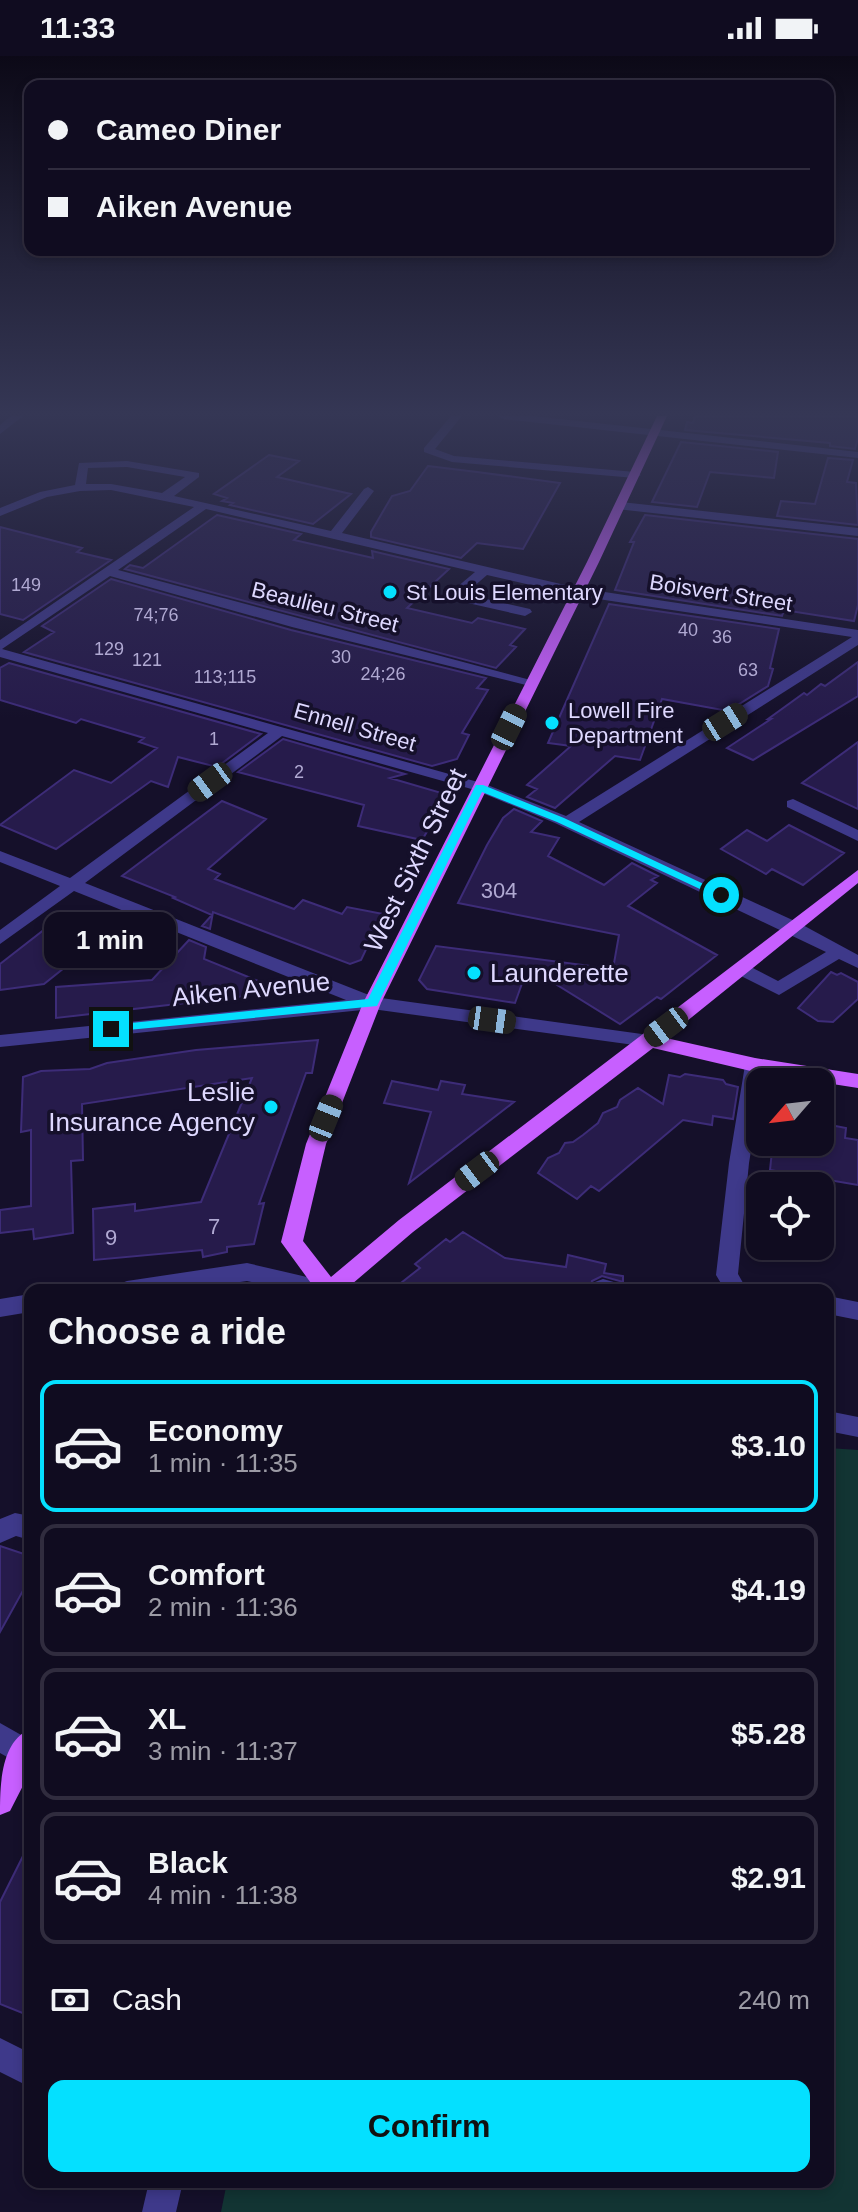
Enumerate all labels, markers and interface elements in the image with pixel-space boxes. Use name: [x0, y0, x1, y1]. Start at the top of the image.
text: 11:33: [40, 11, 115, 44]
text: Cameo Diner: [96, 113, 281, 146]
text: Aiken Avenue: [96, 190, 292, 223]
street label: Boisvert Street: [648, 569, 794, 617]
house number: 149: [11, 575, 41, 595]
street label: Beaulieu Street: [249, 577, 401, 637]
place label: St Louis Elementary: [406, 580, 603, 605]
marker: St Louis Elementary: [381, 583, 399, 601]
house number: 74;76: [133, 605, 179, 625]
house number: 40: [678, 620, 698, 640]
house number: 36: [712, 627, 732, 647]
house number: 129: [94, 639, 124, 659]
house number: 30: [331, 647, 351, 667]
house number: 121: [132, 650, 162, 670]
house number: 63: [738, 660, 758, 680]
house number: 24;26: [360, 664, 406, 684]
house number: 113;115: [194, 667, 256, 687]
street label: Ennell Street: [291, 698, 419, 756]
place label: Lowell Fire Department: [568, 698, 683, 748]
car: [698, 699, 752, 745]
car: [488, 700, 530, 754]
marker: Lowell Fire Department: [543, 714, 561, 732]
house number: 1: [209, 729, 219, 749]
car: [184, 758, 236, 806]
house number: 2: [294, 762, 304, 782]
street label: West Sixth Street: [358, 763, 473, 957]
route start: [703, 877, 739, 913]
house number: 304: [481, 878, 517, 903]
callout: 1 min: [45, 913, 177, 969]
text: 1 min: [76, 925, 144, 955]
place label: Launderette: [490, 958, 629, 988]
marker: Launderette: [465, 964, 483, 982]
street label: Aiken Avenue: [171, 966, 331, 1012]
car: [640, 1003, 692, 1051]
car: [467, 1005, 517, 1035]
route end: [93, 1011, 129, 1047]
north arrow: [746, 1068, 834, 1156]
map controls: [746, 1068, 834, 1260]
place label: Leslie Insurance Agency: [48, 1077, 255, 1137]
car: [306, 1091, 346, 1145]
marker: Leslie Insurance Agency: [262, 1098, 280, 1116]
car: [451, 1147, 503, 1195]
button: locate: [746, 1172, 834, 1260]
house number: 7: [208, 1214, 220, 1239]
house number: 9: [105, 1225, 117, 1250]
text: Choose a ride: [48, 1311, 286, 1352]
icon: car: [52, 1410, 124, 1482]
text: Economy: [148, 1414, 283, 1447]
text: $3.10: [731, 1429, 806, 1462]
text: 1 min · 11:35: [148, 1448, 298, 1478]
icon: car: [52, 1554, 124, 1626]
text: Comfort: [148, 1558, 265, 1591]
text: $4.19: [731, 1573, 806, 1606]
text: 2 min · 11:36: [148, 1592, 298, 1622]
icon: car: [52, 1698, 124, 1770]
text: XL: [148, 1702, 186, 1735]
text: $5.28: [731, 1717, 806, 1750]
text: 3 min · 11:37: [148, 1736, 298, 1766]
icon: car: [52, 1842, 124, 1914]
text: Black: [148, 1846, 228, 1879]
text: $2.91: [731, 1861, 806, 1894]
text: 4 min · 11:38: [148, 1880, 298, 1910]
icon: cash: [48, 1978, 92, 2022]
text: Cash: [112, 1983, 182, 2016]
text: 240 m: [738, 1985, 810, 2015]
button: Confirm: [48, 2080, 810, 2172]

